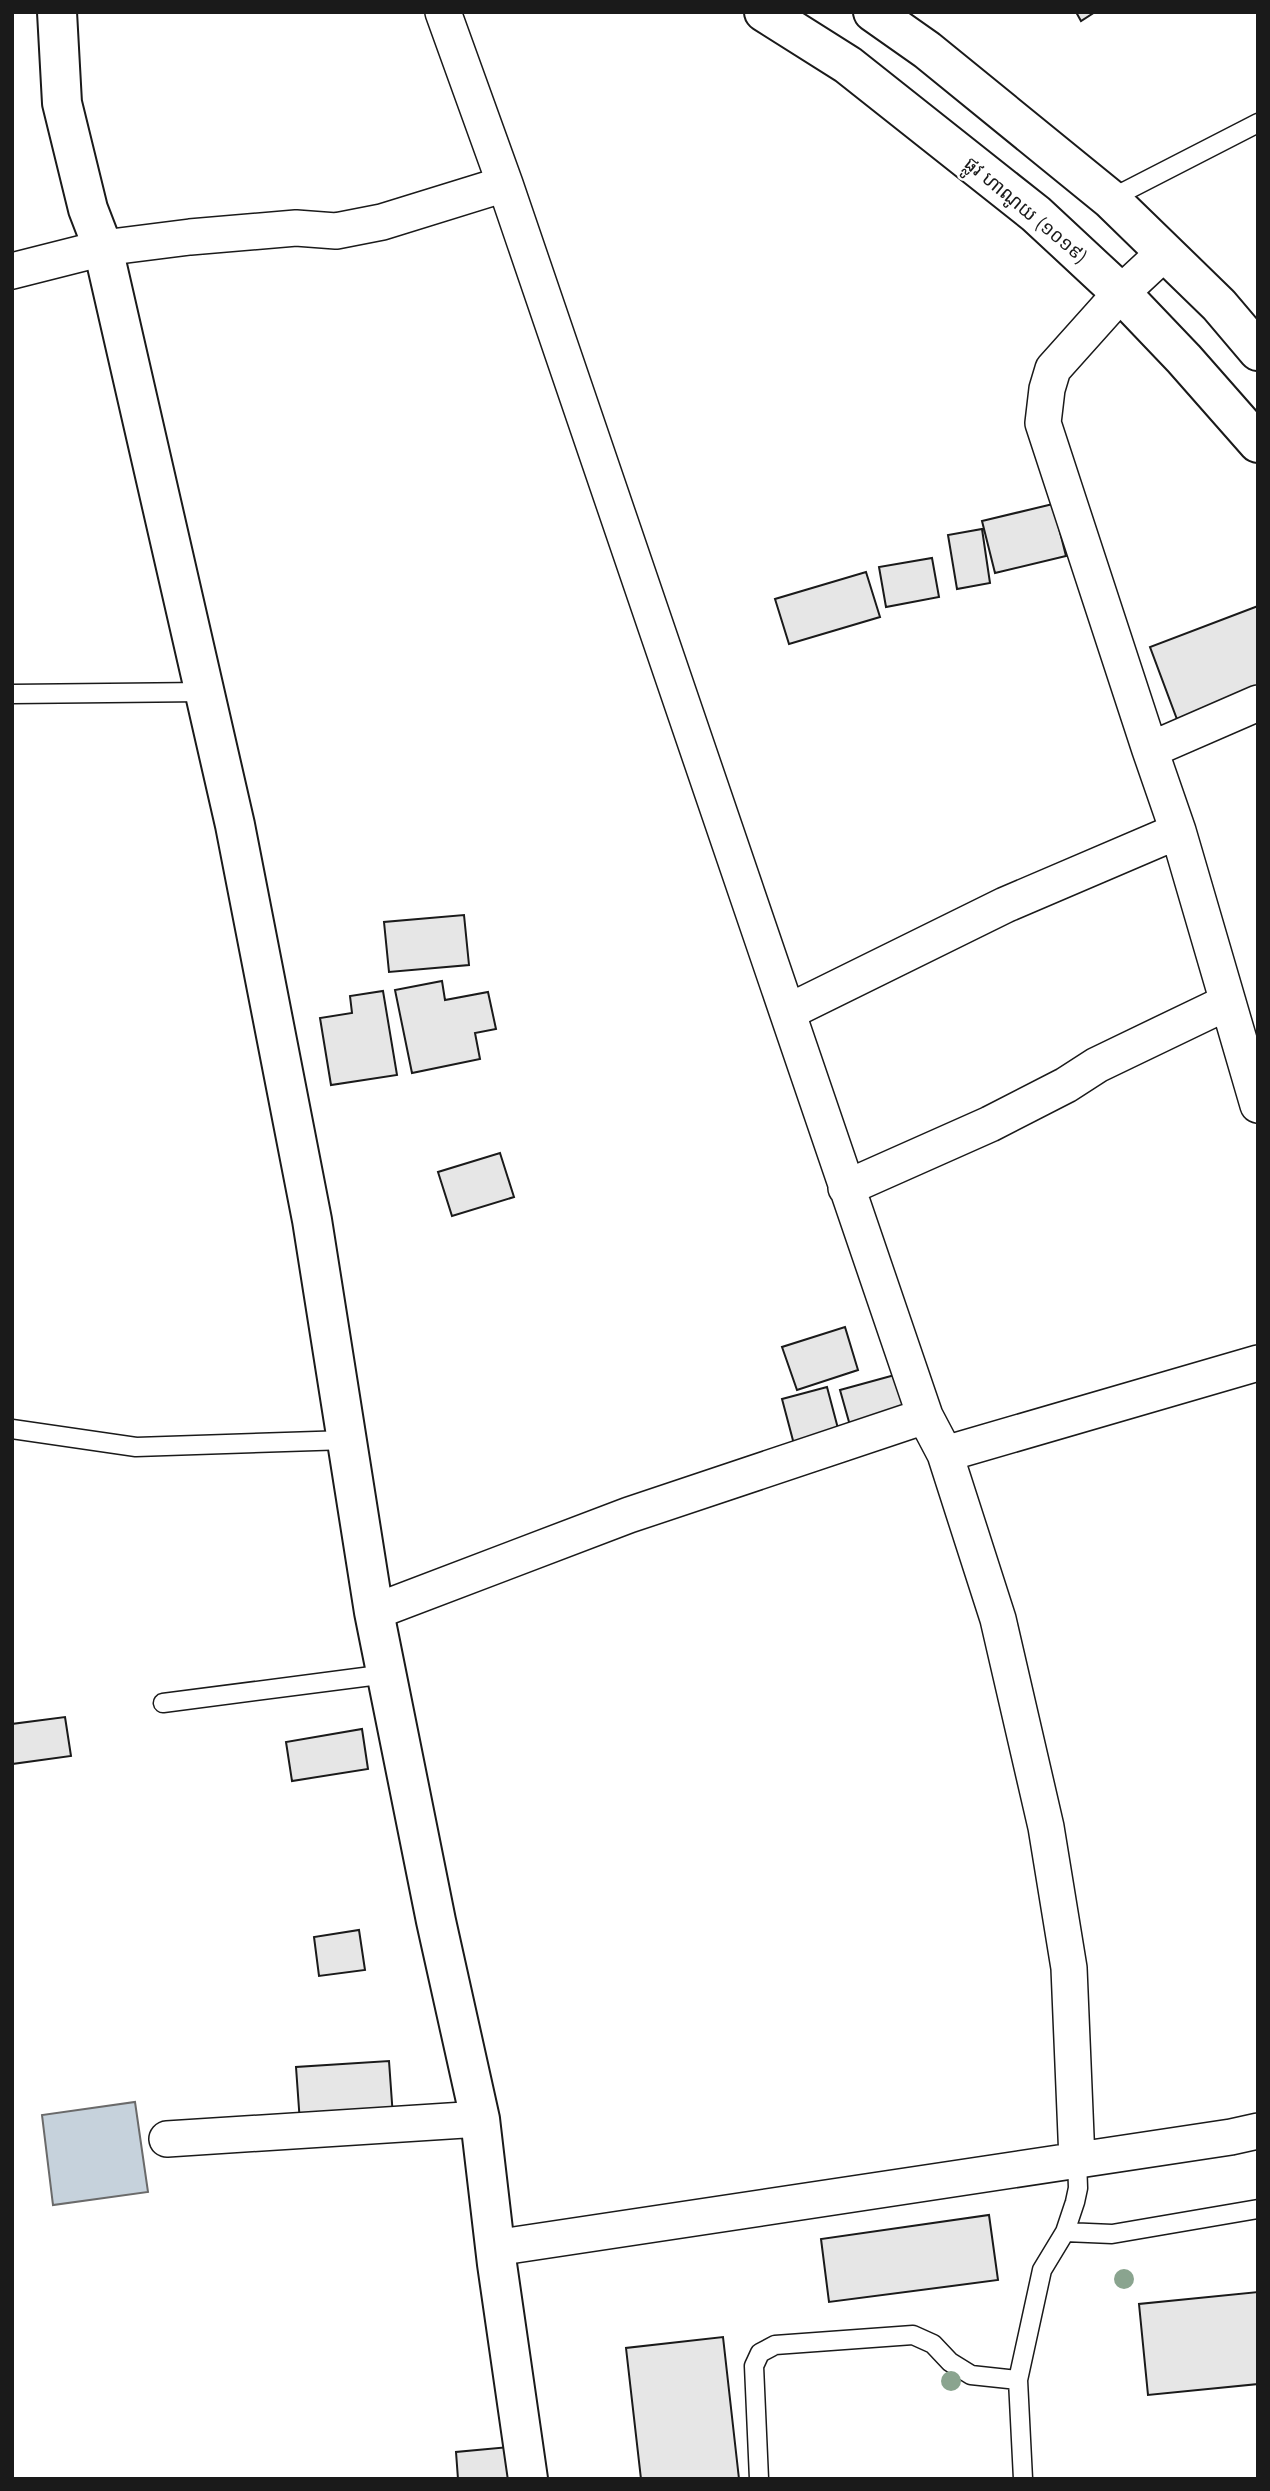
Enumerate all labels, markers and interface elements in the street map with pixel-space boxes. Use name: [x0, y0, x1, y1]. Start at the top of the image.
street label: ផ្លូវ ហាណូយ (១០១៩): [956, 152, 1092, 273]

